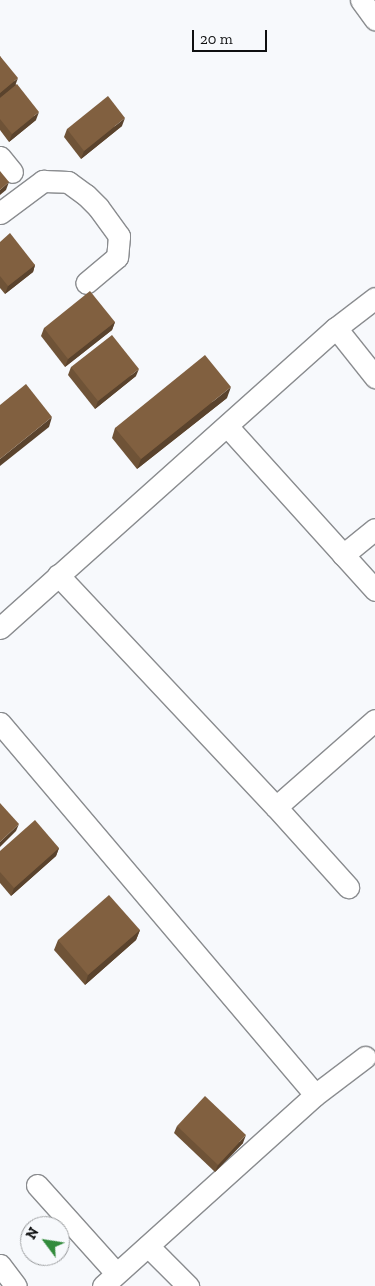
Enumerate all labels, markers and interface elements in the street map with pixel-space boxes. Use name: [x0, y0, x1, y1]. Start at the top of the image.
scale bar: [195, 20, 270, 52]
text: 20 m: [200, 30, 233, 48]
north arrow: [20, 1216, 70, 1266]
text: N: [23, 1225, 43, 1242]

